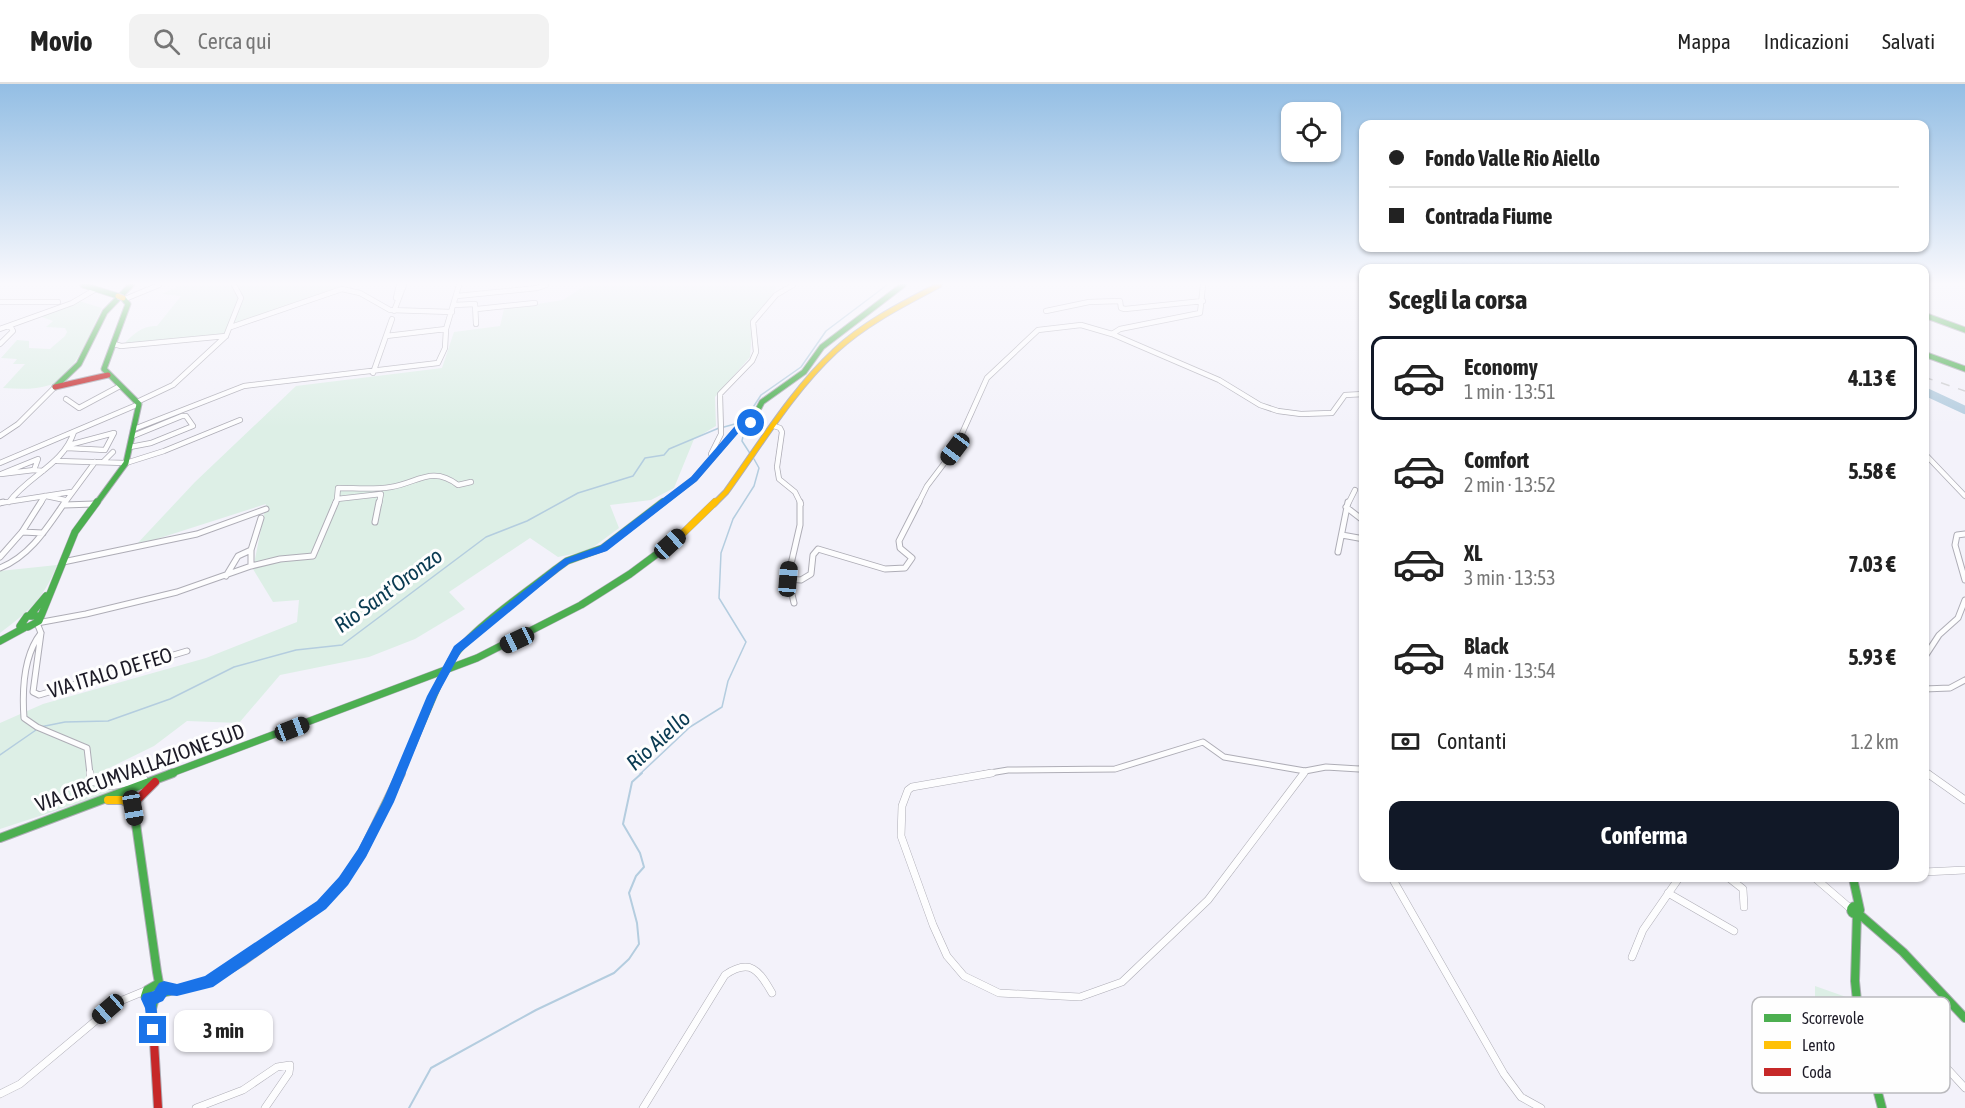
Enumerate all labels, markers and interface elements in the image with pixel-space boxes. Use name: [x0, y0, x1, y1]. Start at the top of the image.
search box: [129, 14, 549, 68]
text: Movio: [30, 25, 93, 57]
icon: search: [150, 25, 183, 58]
text: Cerca qui: [198, 28, 272, 54]
text: Mappa: [1677, 29, 1731, 53]
text: Indicazioni: [1764, 29, 1849, 53]
text: Salvati: [1882, 29, 1935, 53]
map controls: [1281, 102, 1341, 162]
button: locate: [1281, 102, 1341, 162]
text: Fondo Valle Rio Aiello: [1425, 145, 1600, 171]
text: Contrada Fiume: [1425, 203, 1553, 229]
text: Scegli la corsa: [1389, 284, 1527, 315]
icon: car: [1392, 351, 1446, 405]
text: Economy: [1464, 354, 1538, 380]
text: 4.13 €: [1848, 365, 1896, 391]
text: 1 min · 13:51: [1464, 380, 1556, 403]
route start: [737, 409, 764, 436]
car: [937, 429, 973, 469]
icon: car: [1392, 444, 1446, 498]
text: Comfort: [1464, 447, 1529, 473]
text: 5.58 €: [1848, 458, 1896, 484]
text: 2 min · 13:52: [1464, 473, 1556, 496]
car: [651, 525, 689, 563]
icon: car: [1392, 537, 1446, 591]
text: XL: [1464, 540, 1482, 566]
water label: Rio Sant'Oronzo: [329, 542, 447, 638]
text: 7.03 €: [1848, 551, 1896, 577]
car: [777, 560, 799, 598]
text: 3 min · 13:53: [1464, 566, 1556, 589]
car: [497, 624, 537, 656]
icon: car: [1392, 630, 1446, 684]
text: Black: [1464, 633, 1508, 659]
street label: VIA ITALO DE FEO: [45, 642, 175, 702]
text: 5.93 €: [1848, 644, 1896, 670]
text: 4 min · 13:54: [1464, 659, 1556, 682]
water label: Rio Aiello: [621, 705, 695, 775]
car: [272, 714, 312, 744]
street label: VIA CIRCUMVALLAZIONE SUD: [32, 718, 247, 816]
icon: cash: [1389, 725, 1422, 758]
text: Contanti: [1437, 728, 1507, 754]
text: 1.2 km: [1851, 730, 1899, 753]
car: [121, 789, 145, 827]
button: Conferma: [1389, 801, 1899, 870]
car: [89, 990, 127, 1028]
legend: [1752, 997, 1950, 1093]
callout: 3 min: [174, 1009, 273, 1051]
text: Scorrevole: [1802, 1009, 1864, 1027]
route end: [139, 1016, 166, 1043]
text: 3 min: [203, 1019, 244, 1042]
text: Lento: [1802, 1036, 1835, 1054]
text: Coda: [1802, 1063, 1832, 1081]

